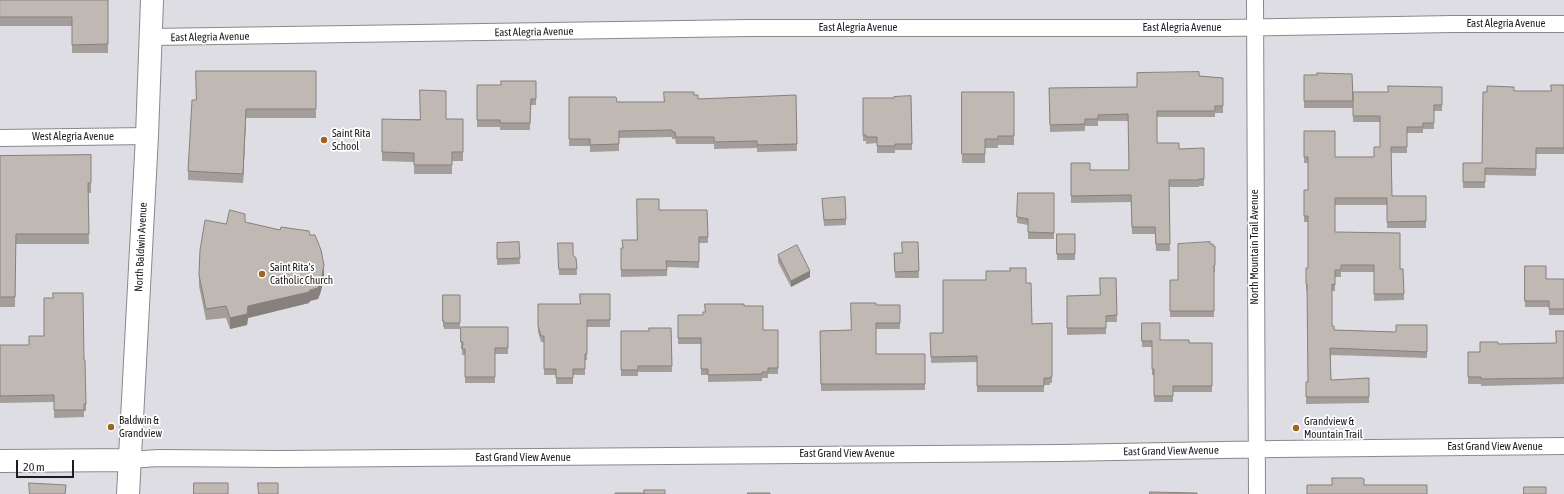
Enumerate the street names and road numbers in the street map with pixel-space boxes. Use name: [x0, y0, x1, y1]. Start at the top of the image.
street label: East Alegria Avenue: [1466, 17, 1546, 31]
street label: East Alegria Avenue: [818, 21, 898, 35]
street label: East Alegria Avenue: [1142, 21, 1222, 35]
street label: East Alegria Avenue: [494, 25, 574, 39]
street label: East Alegria Avenue: [170, 30, 250, 44]
street label: West Alegria Avenue: [32, 130, 114, 144]
street label: North Mountain Trail Avenue: [1248, 189, 1262, 305]
street label: North Baldwin Avenue: [132, 202, 150, 292]
street label: East Grand View Avenue: [1447, 440, 1543, 454]
street label: East Grand View Avenue: [1123, 444, 1219, 458]
street label: East Grand View Avenue: [799, 447, 895, 461]
street label: East Grand View Avenue: [475, 451, 571, 465]

